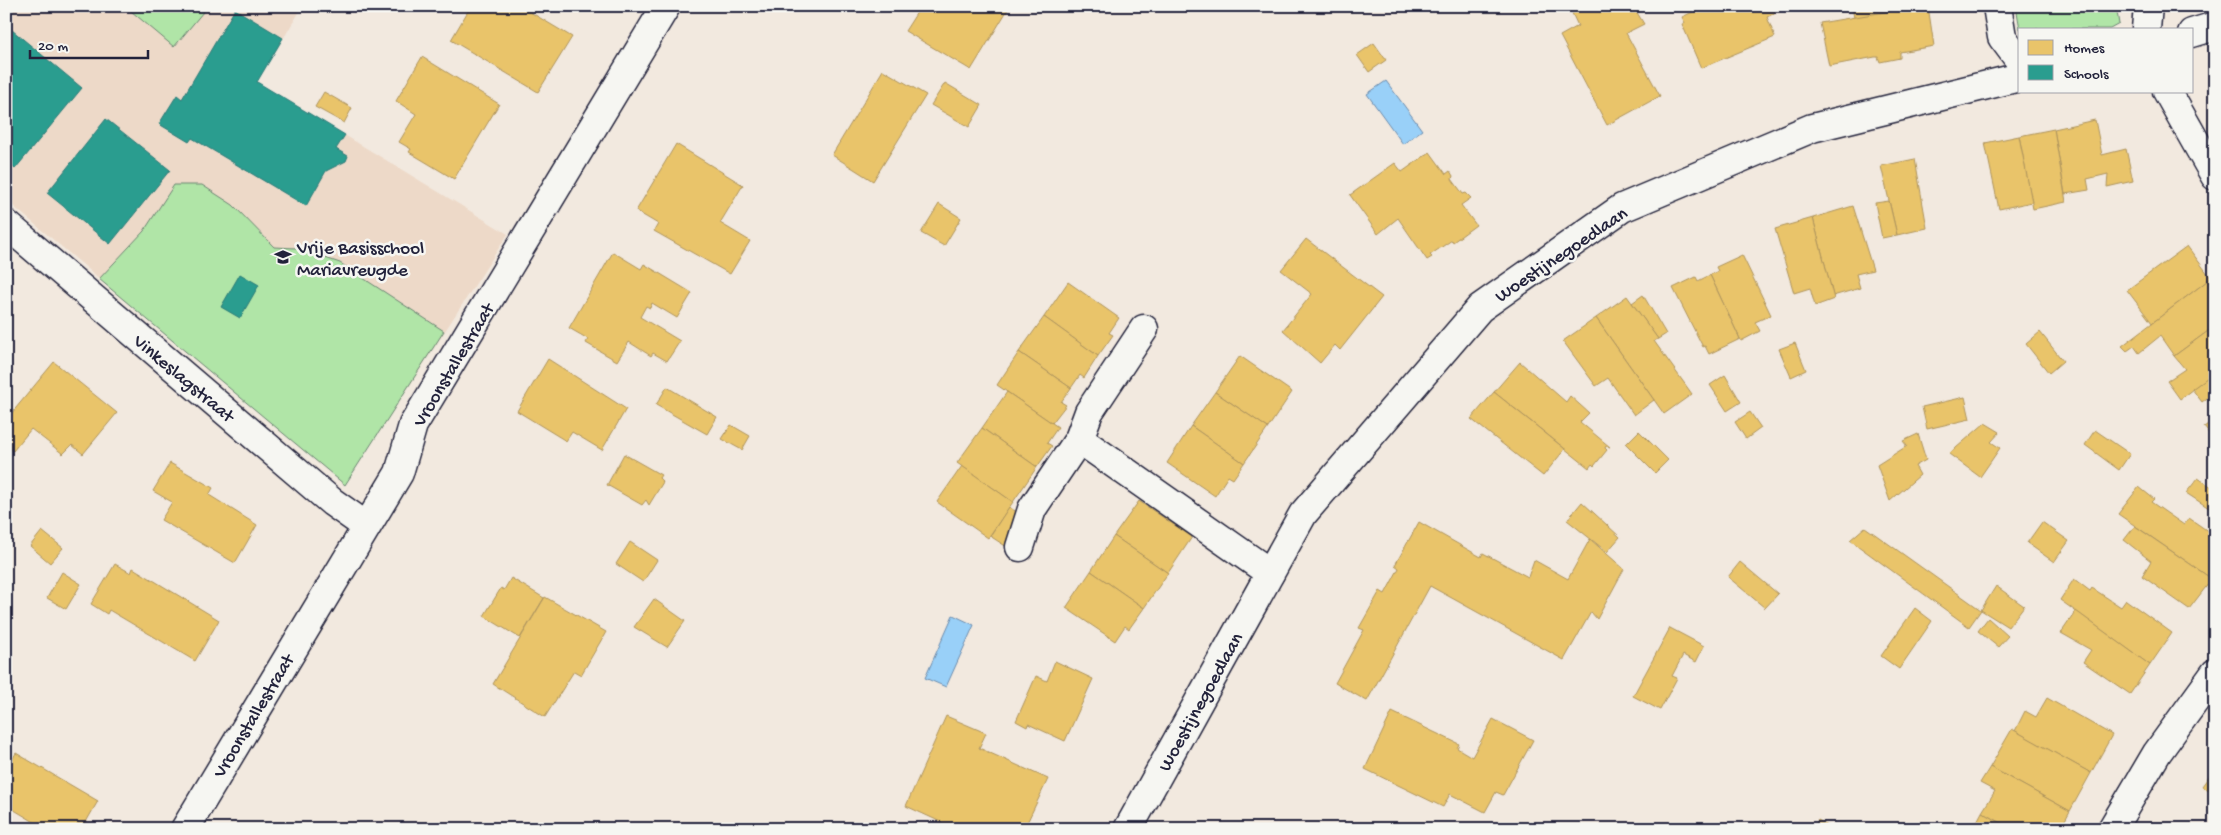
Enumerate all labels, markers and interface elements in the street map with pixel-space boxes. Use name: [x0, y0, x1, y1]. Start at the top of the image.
scale bar: [30, 28, 148, 60]
legend: [2018, 28, 2194, 92]
text: 20 m: [38, 38, 68, 56]
text: Homes: [2064, 40, 2105, 58]
text: Schools: [2064, 66, 2109, 84]
street label: Woestijnegoedlaan: [1491, 203, 1633, 309]
place label: Vrije Basisschool Mariavreugde: [296, 238, 424, 283]
school or university icon: Vrije Basisschool Mariavreugde: [273, 247, 293, 267]
street label: Vroonstallestraat: [409, 298, 502, 433]
street label: Vinkeslagstraat: [127, 330, 240, 430]
street label: Woestijnegoedlaan: [1154, 629, 1250, 776]
street label: Vroonstallestraat: [209, 649, 302, 784]

